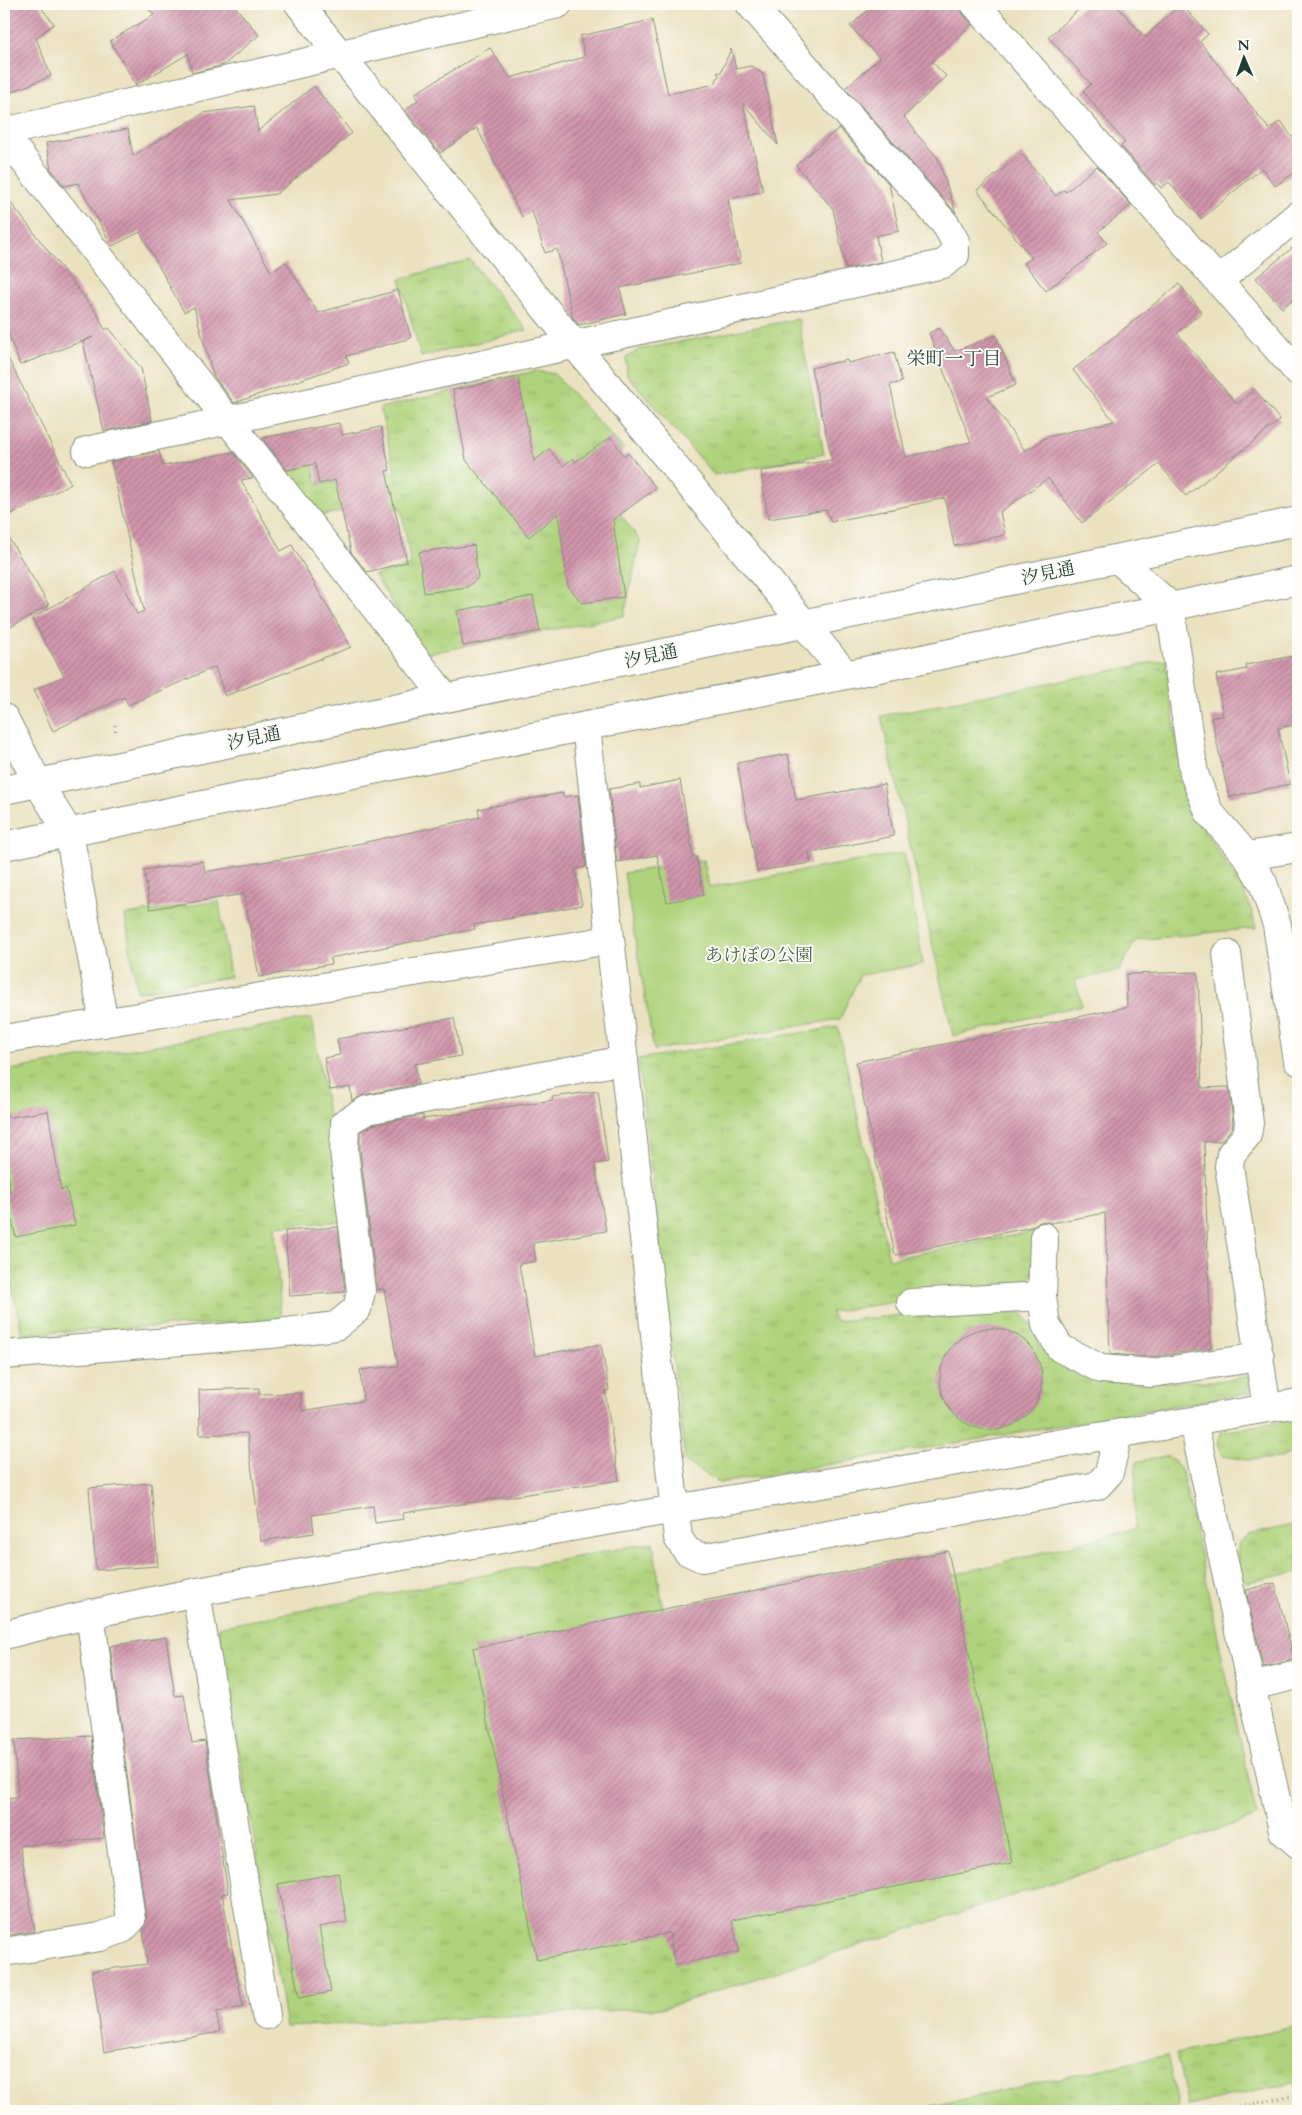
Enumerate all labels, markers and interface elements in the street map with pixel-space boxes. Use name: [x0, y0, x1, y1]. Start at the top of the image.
north arrow: [1220, 32, 1270, 82]
text: N: [1237, 36, 1250, 55]
district label: 栄町一丁目: [906, 346, 1002, 372]
street label: 汐見通: [1019, 556, 1077, 591]
street label: 汐見通: [622, 639, 680, 674]
street label: 汐見通: [225, 721, 283, 756]
park label: あけぼの公園: [705, 943, 813, 968]

